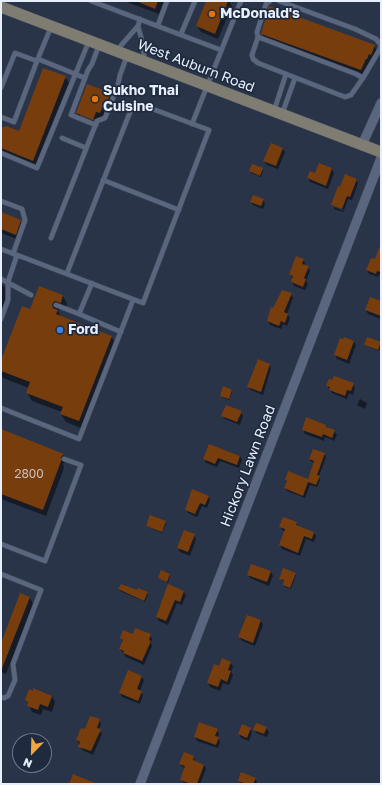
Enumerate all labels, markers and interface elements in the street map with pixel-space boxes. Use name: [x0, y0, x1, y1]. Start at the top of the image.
place label: McDonald's: [220, 6, 300, 22]
marker: McDonald's: [207, 9, 217, 19]
street label: West Auburn Road: [135, 36, 257, 96]
place label: Sukho Thai Cuisine: [103, 83, 179, 116]
marker: Sukho Thai Cuisine: [90, 94, 100, 104]
place label: Ford: [68, 322, 98, 338]
marker: Ford: [55, 325, 65, 335]
street label: Hickory Lawn Road: [217, 403, 279, 529]
house number: 2800: [14, 467, 44, 481]
north arrow: [12, 733, 52, 773]
text: N: [21, 756, 34, 771]

